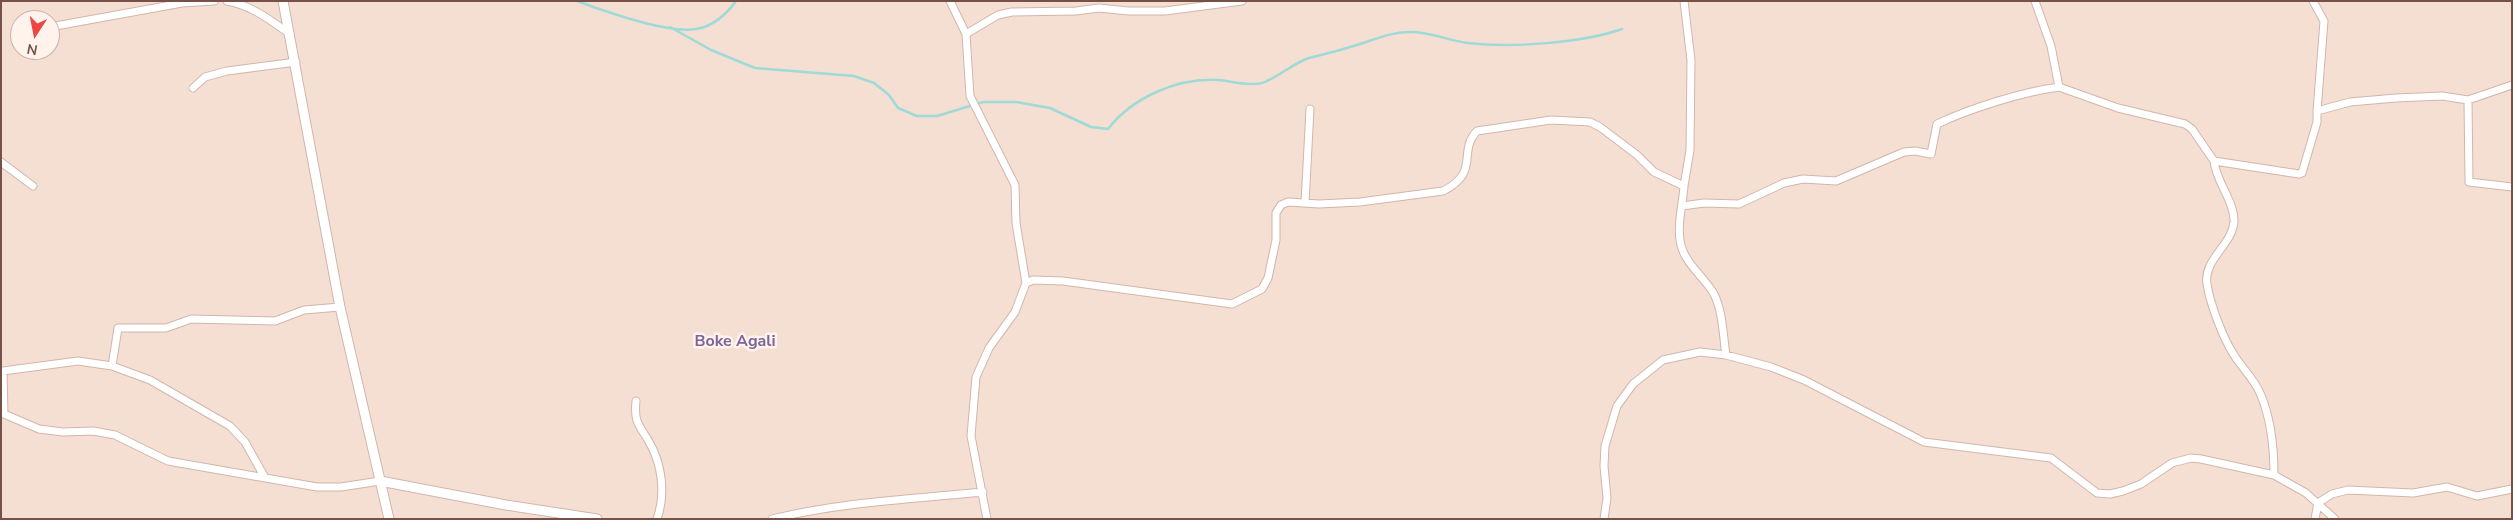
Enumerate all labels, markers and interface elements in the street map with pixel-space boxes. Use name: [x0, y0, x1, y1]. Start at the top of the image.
north arrow: [10, 10, 60, 60]
text: N: [25, 39, 39, 60]
district label: Boke Agali: [694, 332, 776, 352]

